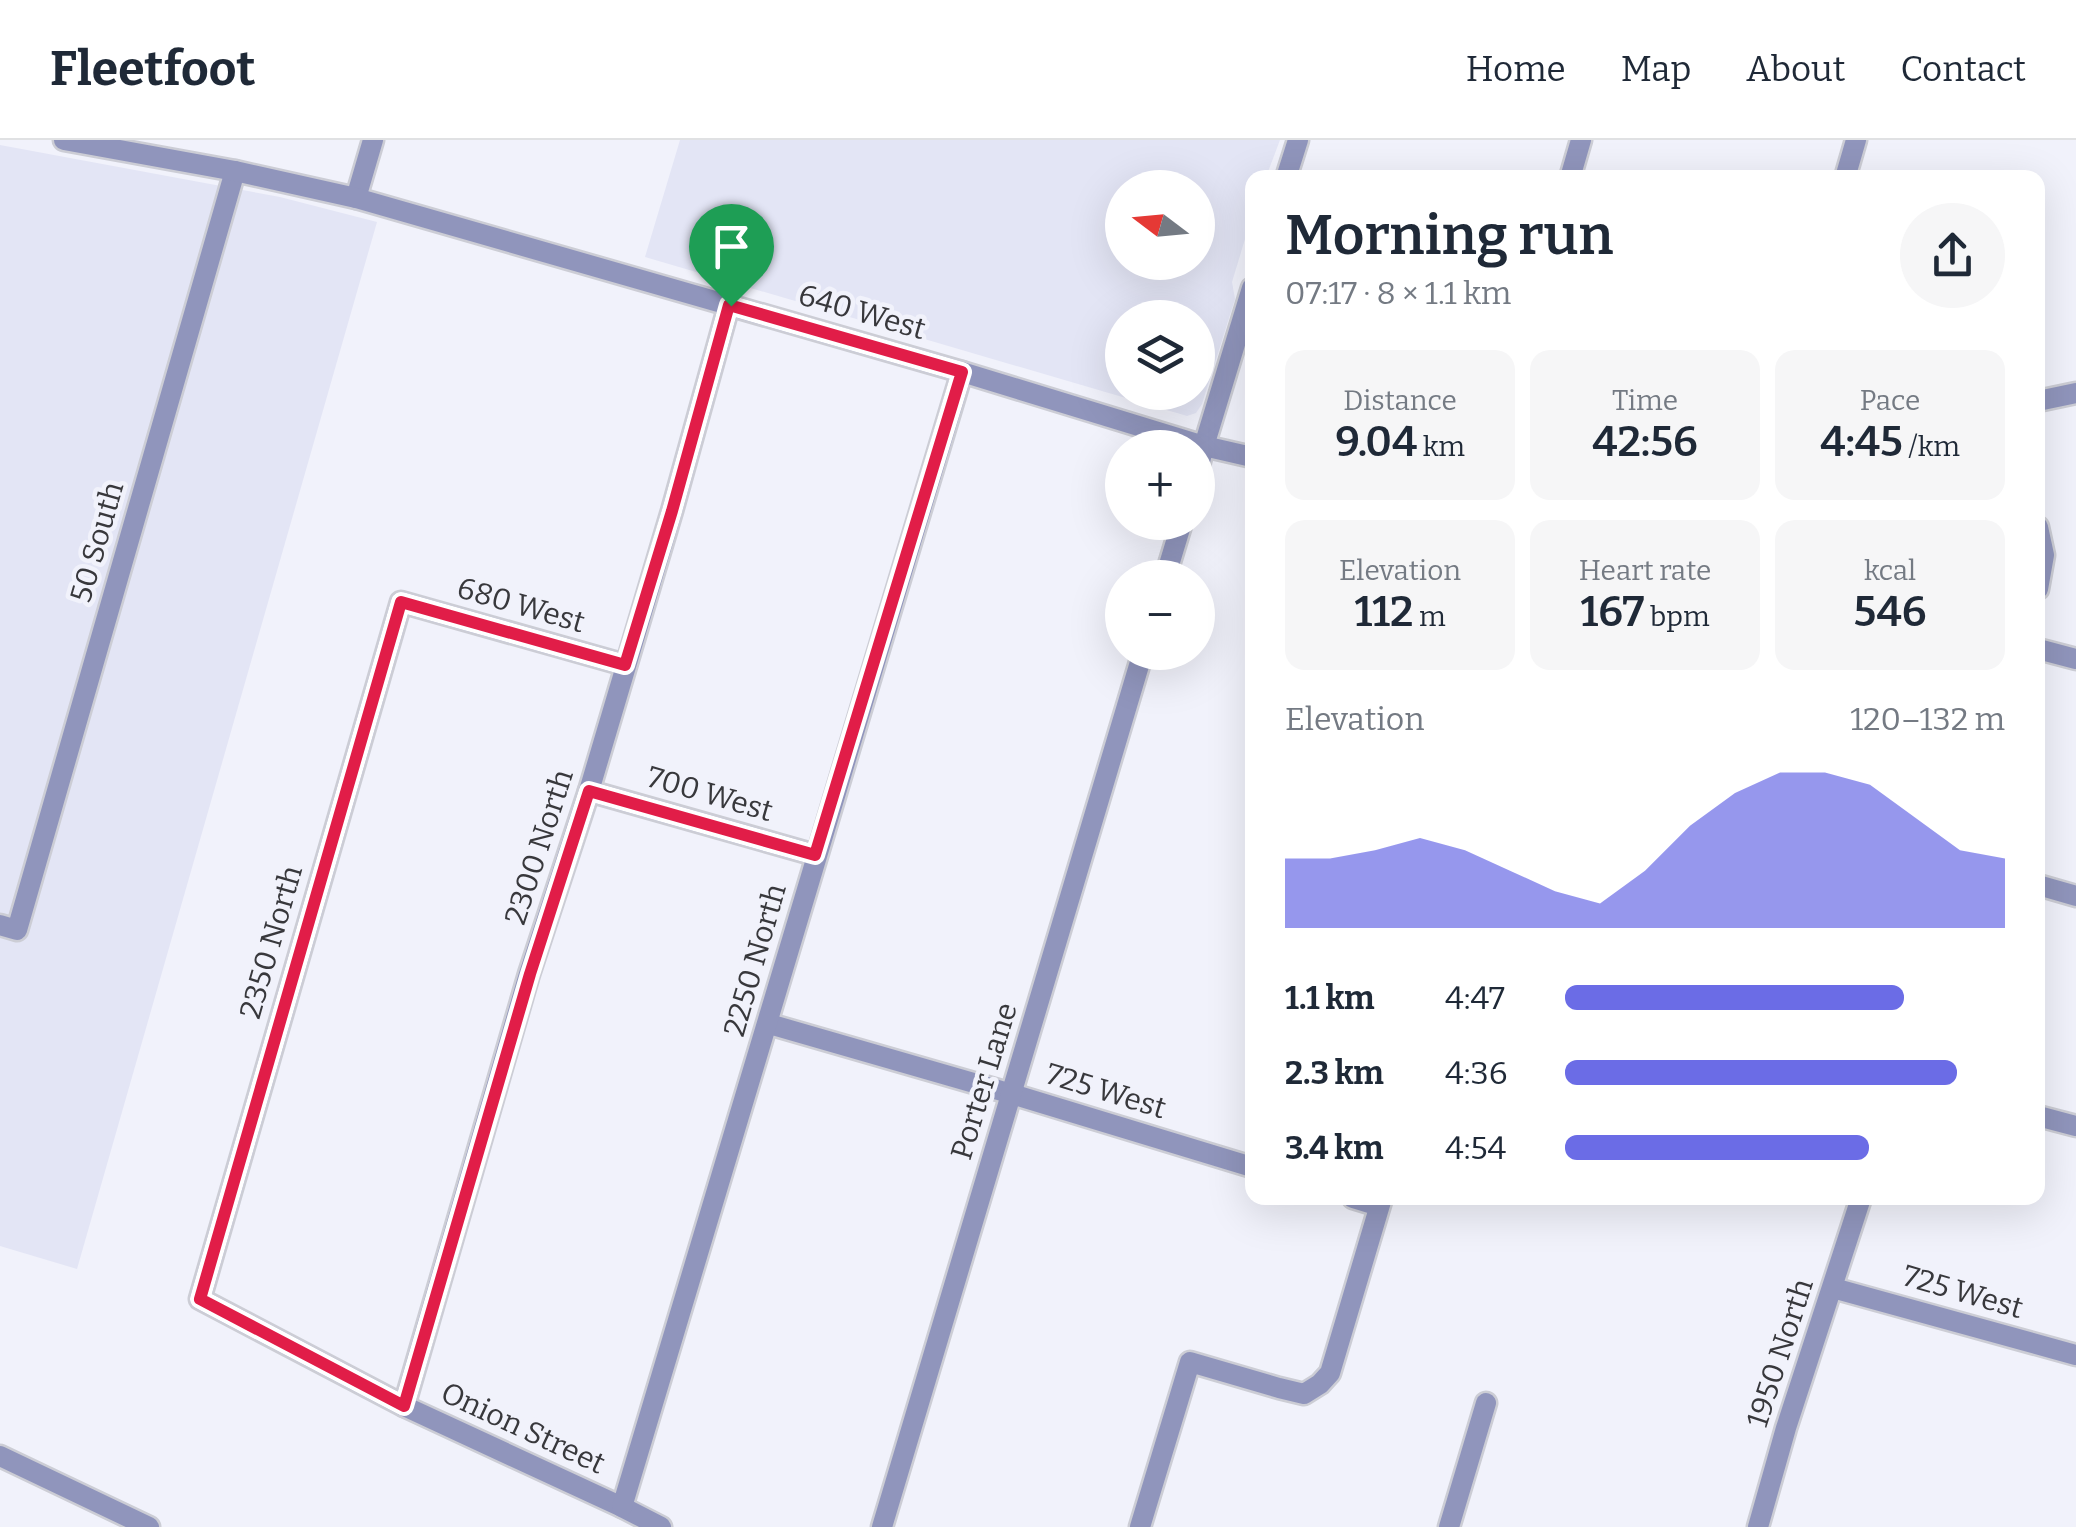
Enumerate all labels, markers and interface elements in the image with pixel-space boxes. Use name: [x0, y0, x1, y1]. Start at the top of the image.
text: Fleetfoot: [50, 40, 255, 98]
text: Home: [1466, 48, 1566, 90]
text: Map: [1621, 48, 1691, 90]
text: About: [1746, 48, 1845, 90]
text: Contact: [1900, 48, 2026, 90]
north arrow: [1105, 170, 1215, 280]
map controls: [1105, 170, 1215, 670]
text: Morning run: [1285, 203, 1613, 269]
button: share: [1900, 203, 2005, 308]
pin: [689, 204, 774, 307]
icon: arrive: [704, 219, 759, 274]
text: 07:17 · 8 × 1.1 km: [1285, 274, 1511, 312]
street label: 640 West: [794, 277, 930, 347]
button: layers: [1105, 300, 1215, 410]
text: Distance: [1343, 384, 1457, 417]
text: Time: [1612, 384, 1678, 417]
text: Pace: [1860, 384, 1920, 417]
text: 9.04: [1335, 417, 1417, 467]
text: 42:56: [1592, 417, 1698, 467]
text: 4:45: [1820, 417, 1903, 467]
button: +: [1105, 430, 1215, 540]
text: km: [1417, 430, 1465, 463]
text: /km: [1903, 430, 1960, 463]
street label: 50 South: [63, 477, 131, 607]
text: Elevation: [1339, 554, 1461, 587]
text: Heart rate: [1579, 554, 1711, 587]
text: kcal: [1864, 554, 1916, 587]
button: −: [1105, 560, 1215, 670]
street label: 680 West: [453, 570, 589, 640]
text: 112: [1354, 587, 1413, 637]
text: 167: [1580, 587, 1644, 637]
text: 546: [1854, 587, 1926, 637]
text: m: [1413, 600, 1446, 633]
text: bpm: [1644, 600, 1710, 633]
text: Elevation: [1285, 700, 1425, 738]
text: 120–132 m: [1850, 700, 2005, 738]
street label: 700 West: [643, 759, 777, 829]
street label: 2300 North: [497, 765, 581, 929]
street label: 2350 North: [232, 861, 310, 1023]
street label: 2250 North: [716, 879, 794, 1040]
text: 1.1 km: [1285, 979, 1375, 1017]
text: 4:47: [1445, 979, 1505, 1017]
street label: Porter Lane: [943, 998, 1025, 1164]
text: 2.3 km: [1285, 1054, 1384, 1092]
text: 4:36: [1445, 1054, 1507, 1092]
street label: 725 West: [1042, 1056, 1170, 1126]
text: 3.4 km: [1285, 1129, 1383, 1167]
text: 4:54: [1445, 1129, 1506, 1167]
street label: 725 West: [1899, 1258, 2027, 1326]
street label: 1950 North: [1739, 1274, 1821, 1432]
street label: Onion Street: [435, 1374, 611, 1482]

